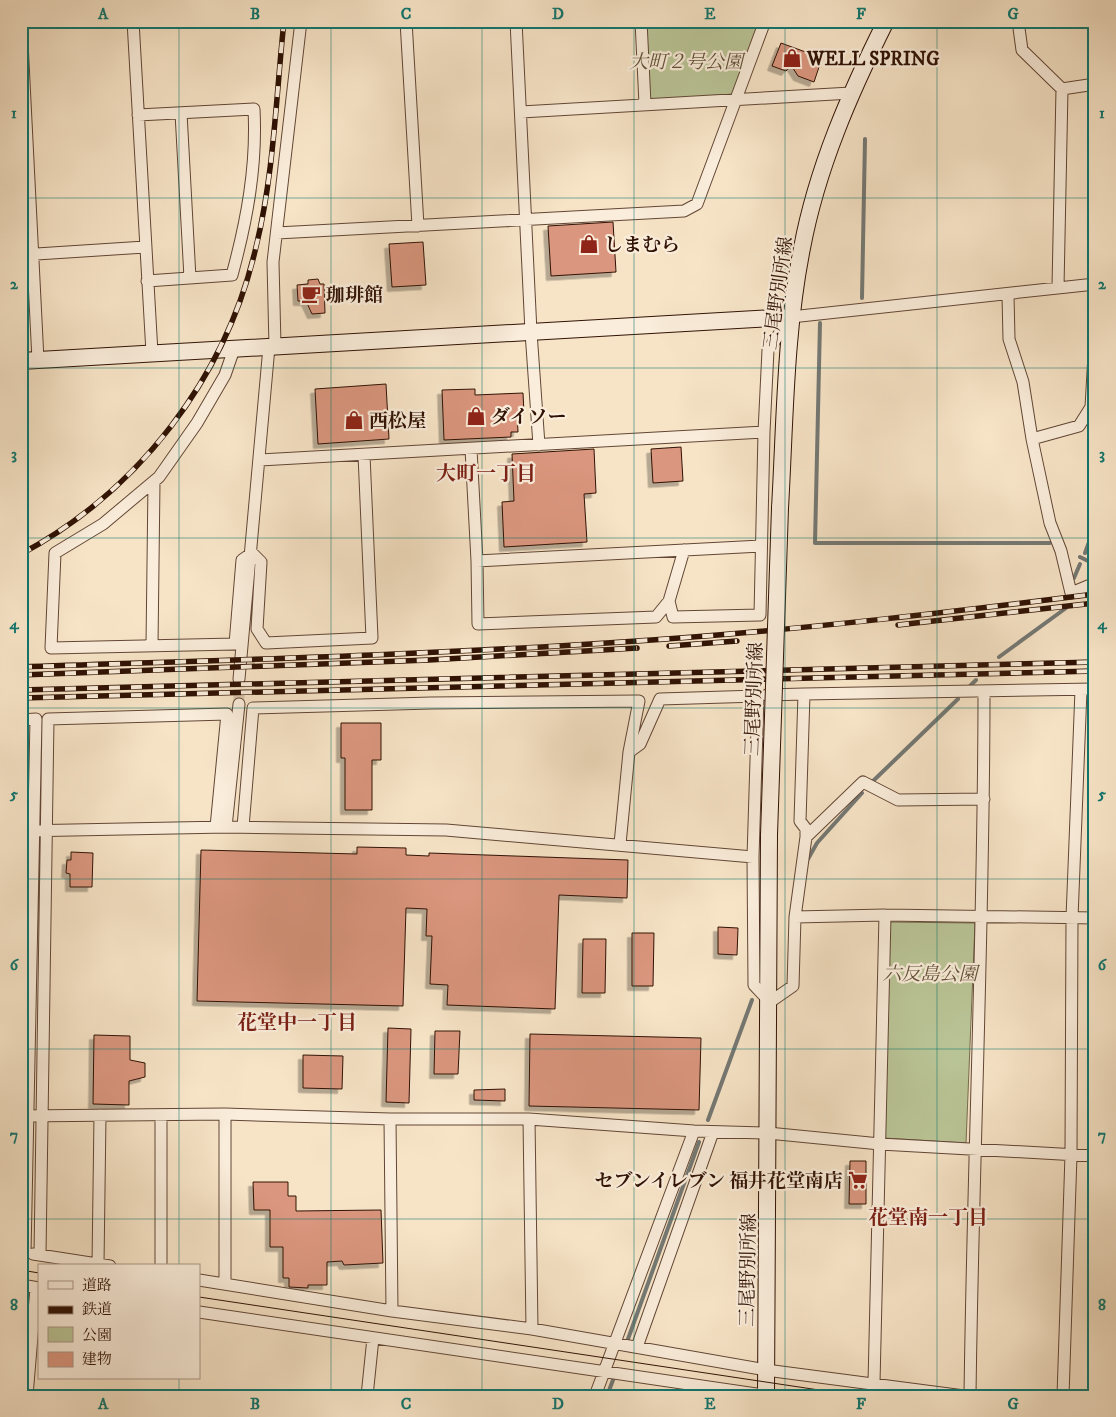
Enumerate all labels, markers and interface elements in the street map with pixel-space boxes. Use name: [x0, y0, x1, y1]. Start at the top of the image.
text: A: [97, 4, 109, 24]
text: B: [250, 4, 260, 24]
text: C: [401, 4, 411, 24]
text: D: [552, 4, 564, 24]
text: E: [704, 4, 716, 24]
text: F: [856, 4, 866, 24]
text: G: [1007, 4, 1019, 24]
shop icon: WELL SPRING: [781, 47, 803, 69]
place label: WELL SPRING: [806, 48, 940, 71]
park label: 大町２号公園: [629, 51, 746, 74]
text: 1: [11, 103, 17, 123]
text: 1: [1099, 103, 1105, 123]
shop icon: しまむら: [578, 233, 600, 255]
place label: しまむら: [604, 234, 680, 257]
street label: 三尾野別所線: [759, 235, 798, 351]
text: 2: [10, 274, 19, 294]
text: 2: [1098, 274, 1107, 294]
cafe icon: 珈琲館: [300, 283, 322, 305]
place label: 珈琲館: [326, 284, 383, 307]
shop icon: ダイソー: [465, 405, 487, 427]
place label: ダイソー: [491, 406, 567, 429]
shop icon: 西松屋: [343, 409, 365, 431]
place label: 西松屋: [369, 410, 426, 433]
text: 3: [11, 444, 17, 464]
text: 3: [1099, 444, 1105, 464]
district label: 大町一丁目: [436, 462, 536, 487]
text: 4: [8, 614, 19, 634]
text: 4: [1096, 614, 1107, 634]
street label: 三尾野別所線: [741, 642, 768, 756]
text: 5: [9, 784, 18, 804]
text: 5: [1097, 784, 1106, 804]
text: 6: [10, 955, 20, 975]
text: 6: [1098, 955, 1108, 975]
park label: 六反島公園: [882, 963, 980, 986]
district label: 花堂中一丁目: [237, 1011, 357, 1036]
text: 7: [10, 1125, 18, 1145]
text: 7: [1098, 1125, 1106, 1145]
supermarket icon: セブンイレブン 福井花堂南店: [847, 1169, 869, 1191]
place label: セブンイレブン 福井花堂南店: [594, 1170, 843, 1193]
district label: 花堂南一丁目: [868, 1206, 988, 1231]
street label: 三尾野別所線: [736, 1213, 761, 1327]
legend: [38, 1264, 200, 1380]
text: 道路: [82, 1276, 112, 1295]
text: 8: [10, 1295, 18, 1315]
text: 8: [1098, 1295, 1106, 1315]
text: 鉄道: [82, 1300, 112, 1319]
text: 公園: [82, 1326, 112, 1345]
text: 建物: [82, 1350, 112, 1369]
text: A: [97, 1394, 109, 1414]
text: B: [250, 1394, 260, 1414]
text: C: [401, 1394, 411, 1414]
text: D: [552, 1394, 564, 1414]
text: E: [704, 1394, 716, 1414]
text: F: [856, 1394, 866, 1414]
text: G: [1007, 1394, 1019, 1414]

